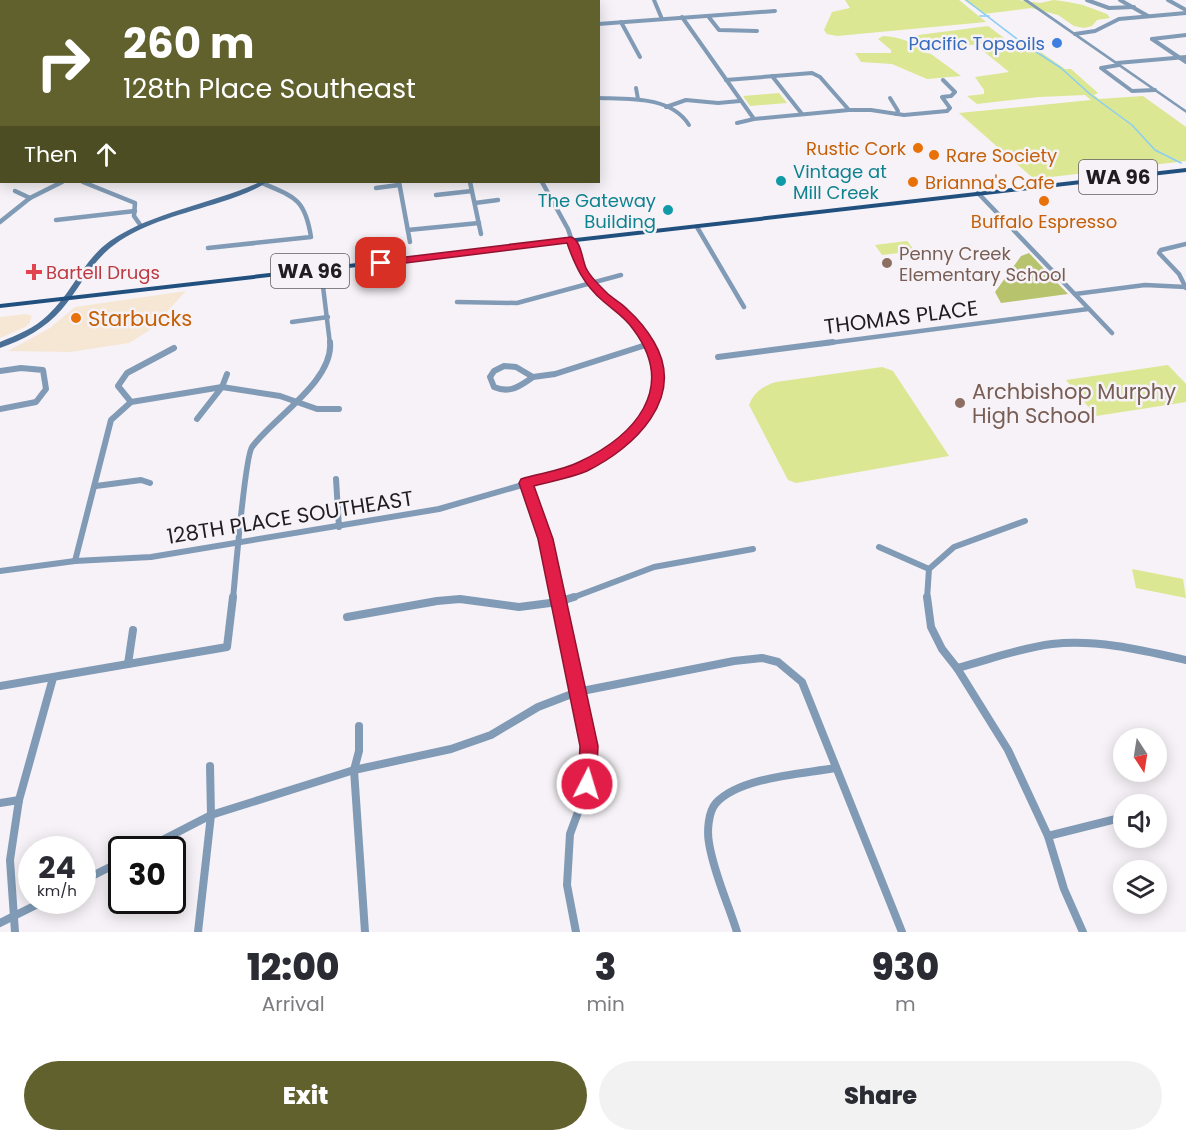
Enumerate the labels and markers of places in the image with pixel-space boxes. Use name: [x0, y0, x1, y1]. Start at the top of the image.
place label: Pacific Topsoils: [908, 31, 1045, 56]
marker: Pacific Topsoils: [1050, 36, 1064, 50]
place label: Rustic Cork: [806, 136, 907, 161]
marker: Rustic Cork: [911, 141, 925, 155]
place label: Rare Society: [946, 143, 1057, 168]
marker: Rare Society: [927, 148, 941, 162]
place label: Vintage at Mill Creek: [793, 159, 887, 205]
place label: Brianna's Cafe: [925, 170, 1055, 195]
marker: Vintage at Mill Creek: [774, 174, 788, 188]
marker: Brianna's Cafe: [906, 175, 920, 189]
place label: The Gateway Building: [538, 188, 656, 234]
marker: Buffalo Espresso: [1037, 194, 1051, 208]
marker: The Gateway Building: [661, 203, 675, 217]
place label: Buffalo Espresso: [971, 209, 1117, 234]
pin: [355, 237, 406, 288]
place label: Penny Creek Elementary School: [899, 241, 1066, 287]
marker: Penny Creek Elementary School: [880, 256, 894, 270]
place label: Bartell Drugs: [46, 260, 160, 285]
marker: Bartell Drugs: [27, 265, 41, 279]
place label: Starbucks: [88, 304, 192, 333]
marker: Starbucks: [69, 311, 83, 325]
place label: Archbishop Murphy High School: [972, 377, 1176, 430]
marker: Archbishop Murphy High School: [953, 396, 967, 410]

